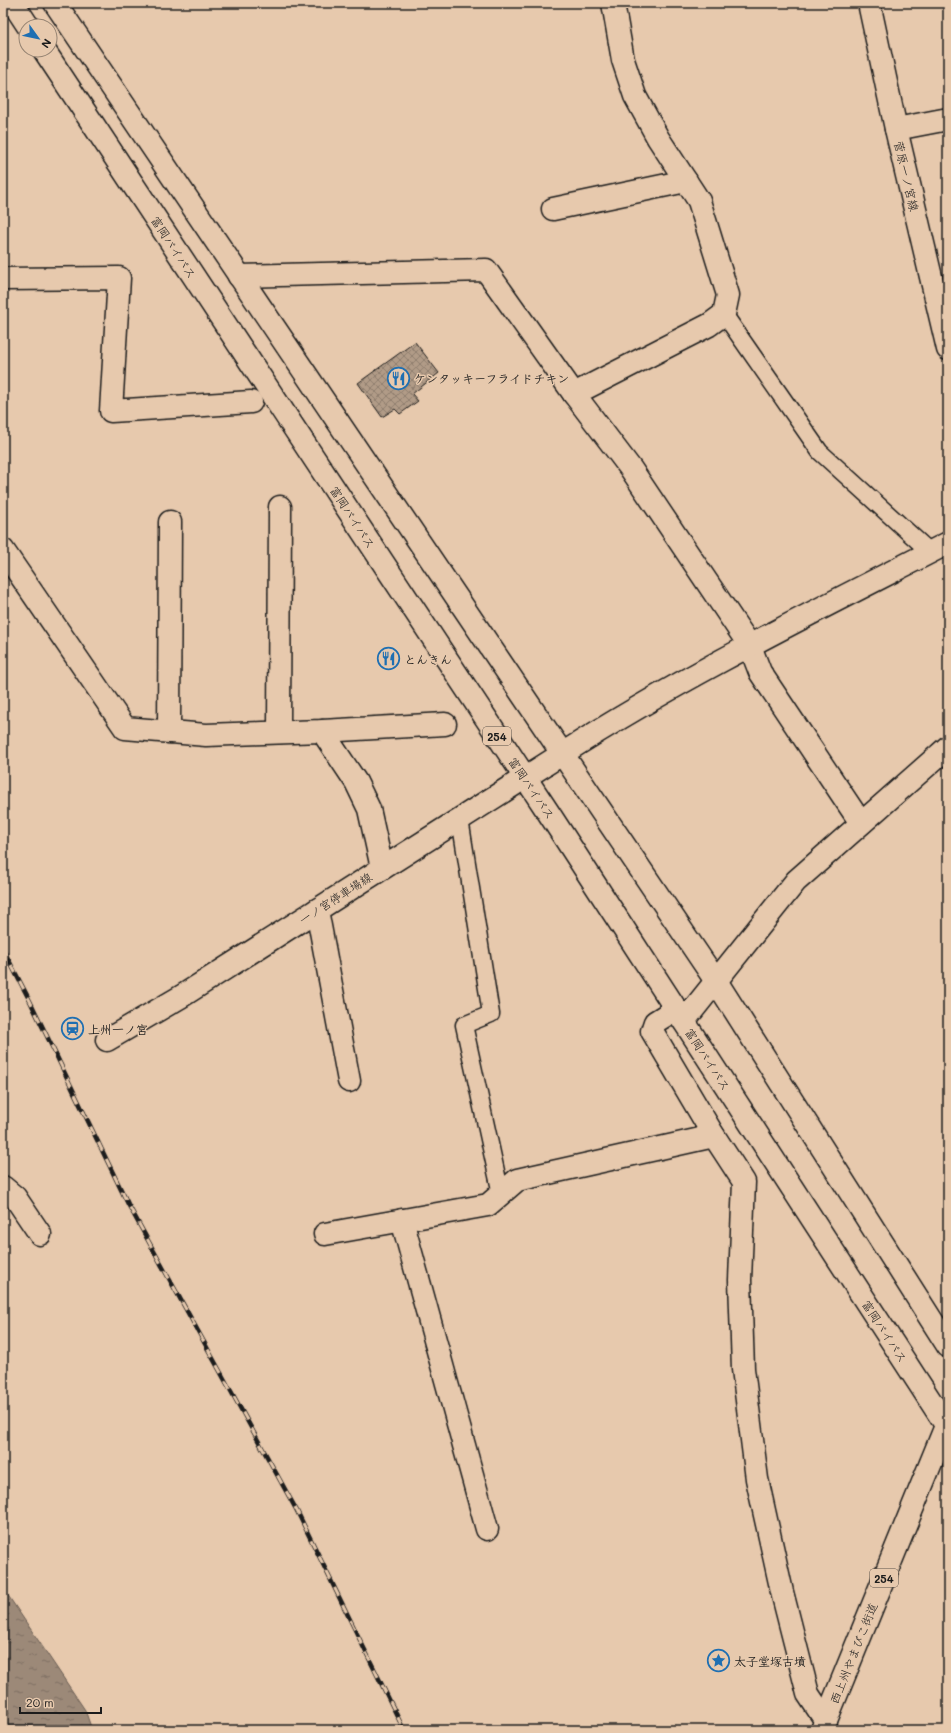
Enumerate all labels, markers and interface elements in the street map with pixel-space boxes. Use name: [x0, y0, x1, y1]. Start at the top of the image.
north arrow: [18, 18, 58, 58]
text: N: [38, 36, 55, 51]
street label: 菅原一ノ宮線: [891, 139, 923, 213]
street label: 富岡バイパス: [148, 213, 200, 281]
restaurant icon: ケンタッキーフライドチキン: [386, 365, 412, 391]
place label: ケンタッキーフライドチキン: [414, 370, 569, 386]
street label: 富岡バイパス: [327, 483, 379, 551]
restaurant icon: とんきん: [375, 646, 401, 672]
place label: とんきん: [404, 651, 452, 667]
road number: 254: [483, 727, 511, 745]
street label: 富岡バイパス: [505, 754, 559, 822]
street label: 一ノ宮停車場線: [295, 868, 375, 928]
station icon: 上州一ノ宮: [60, 1016, 86, 1042]
place label: 上州一ノ宮: [88, 1021, 148, 1037]
street label: 富岡バイパス: [682, 1025, 734, 1093]
street label: 富岡バイパス: [859, 1297, 911, 1365]
road number: 254: [870, 1569, 898, 1587]
street label: 西上州やまびこ街道: [825, 1600, 881, 1706]
place icon: 太子堂塚古墳: [705, 1648, 731, 1674]
place label: 太子堂塚古墳: [734, 1653, 806, 1669]
scale bar: [20, 1689, 101, 1715]
text: 20 m: [26, 1694, 54, 1710]

